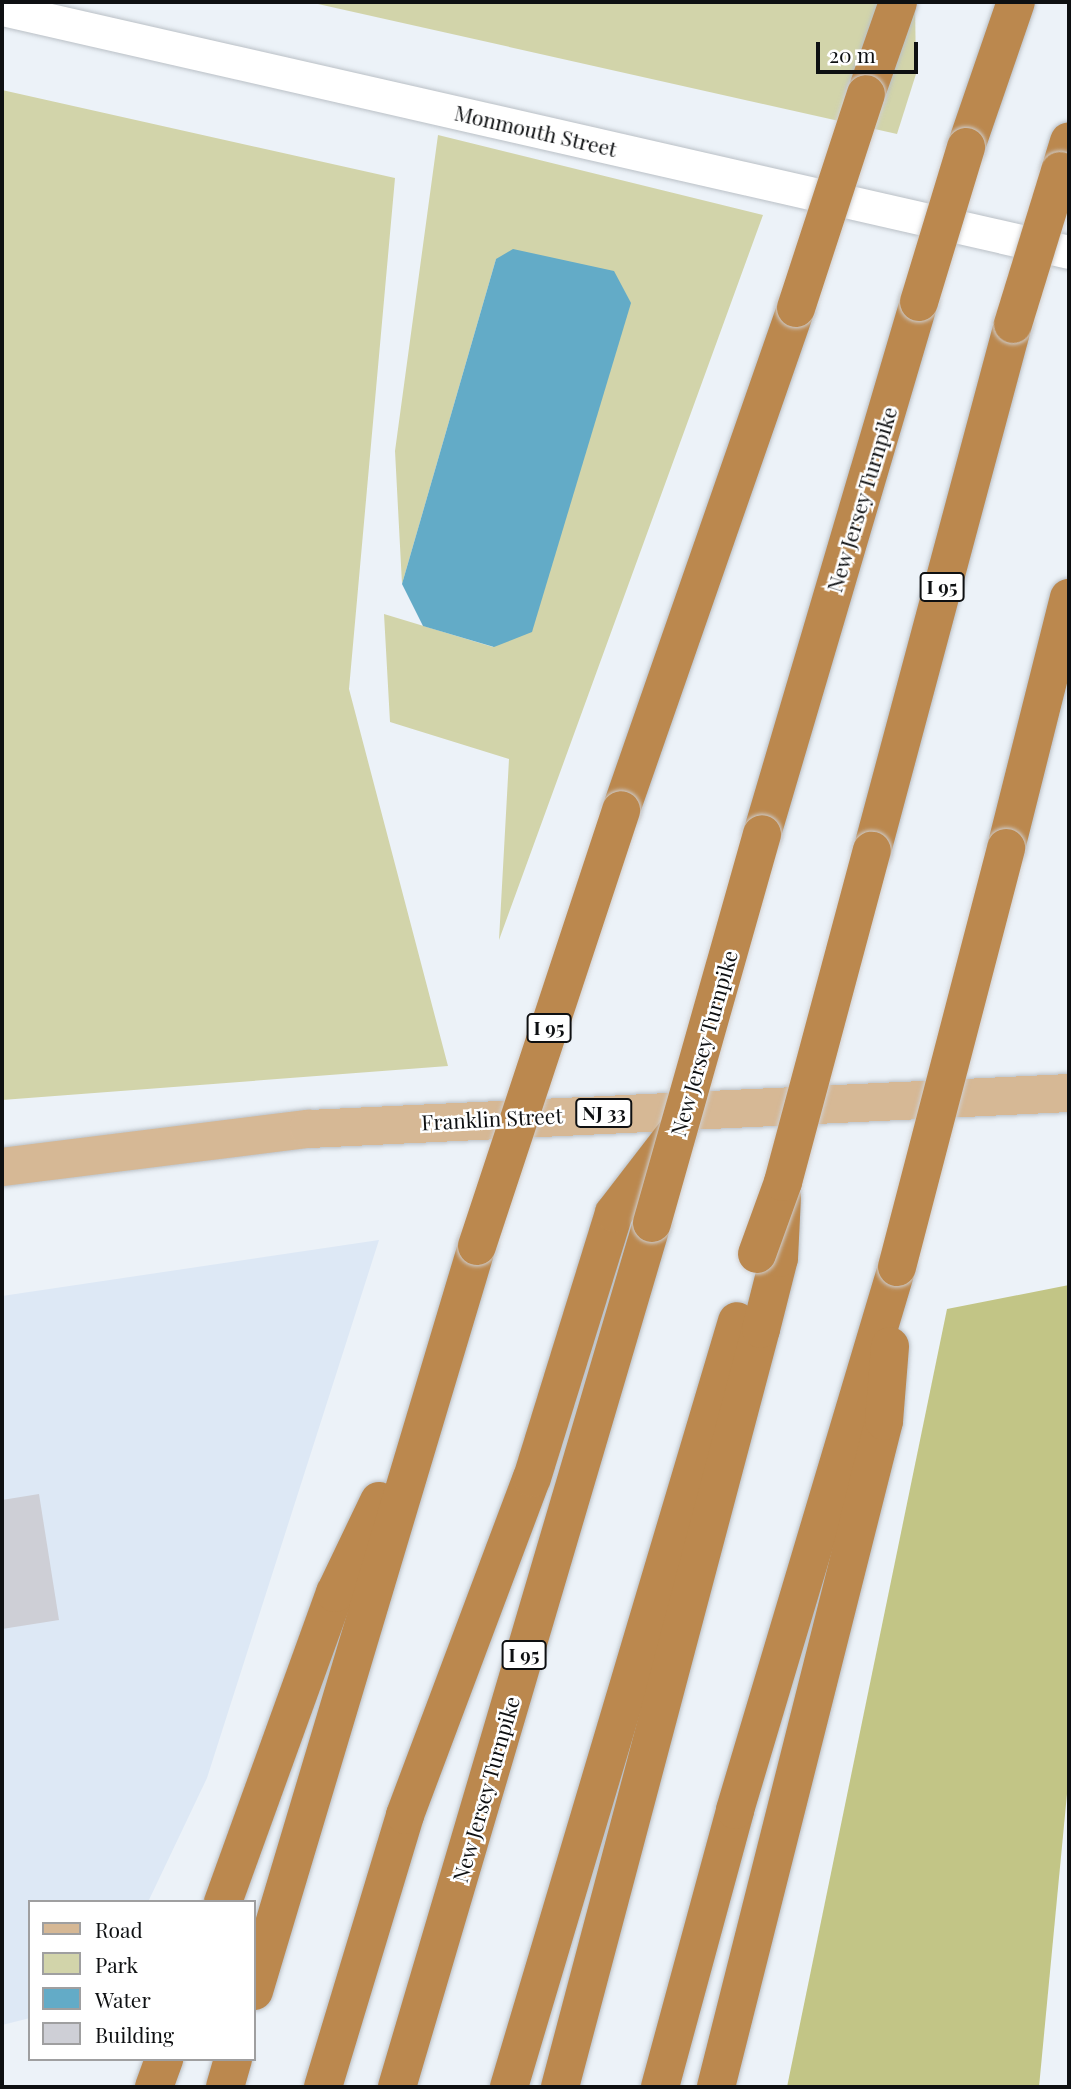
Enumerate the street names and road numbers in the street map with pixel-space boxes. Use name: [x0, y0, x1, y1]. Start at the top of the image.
street label: Monmouth Street: [452, 99, 620, 161]
street label: New Jersey Turnpike: [821, 403, 901, 595]
road number: I 95: [919, 572, 965, 602]
street label: New Jersey Turnpike: [664, 946, 742, 1140]
road number: I 95: [526, 1012, 572, 1044]
road number: NJ 33: [574, 1098, 634, 1128]
street label: Franklin Street: [421, 1102, 563, 1134]
road number: I 95: [501, 1639, 547, 1670]
street label: New Jersey Turnpike: [446, 1692, 524, 1886]

